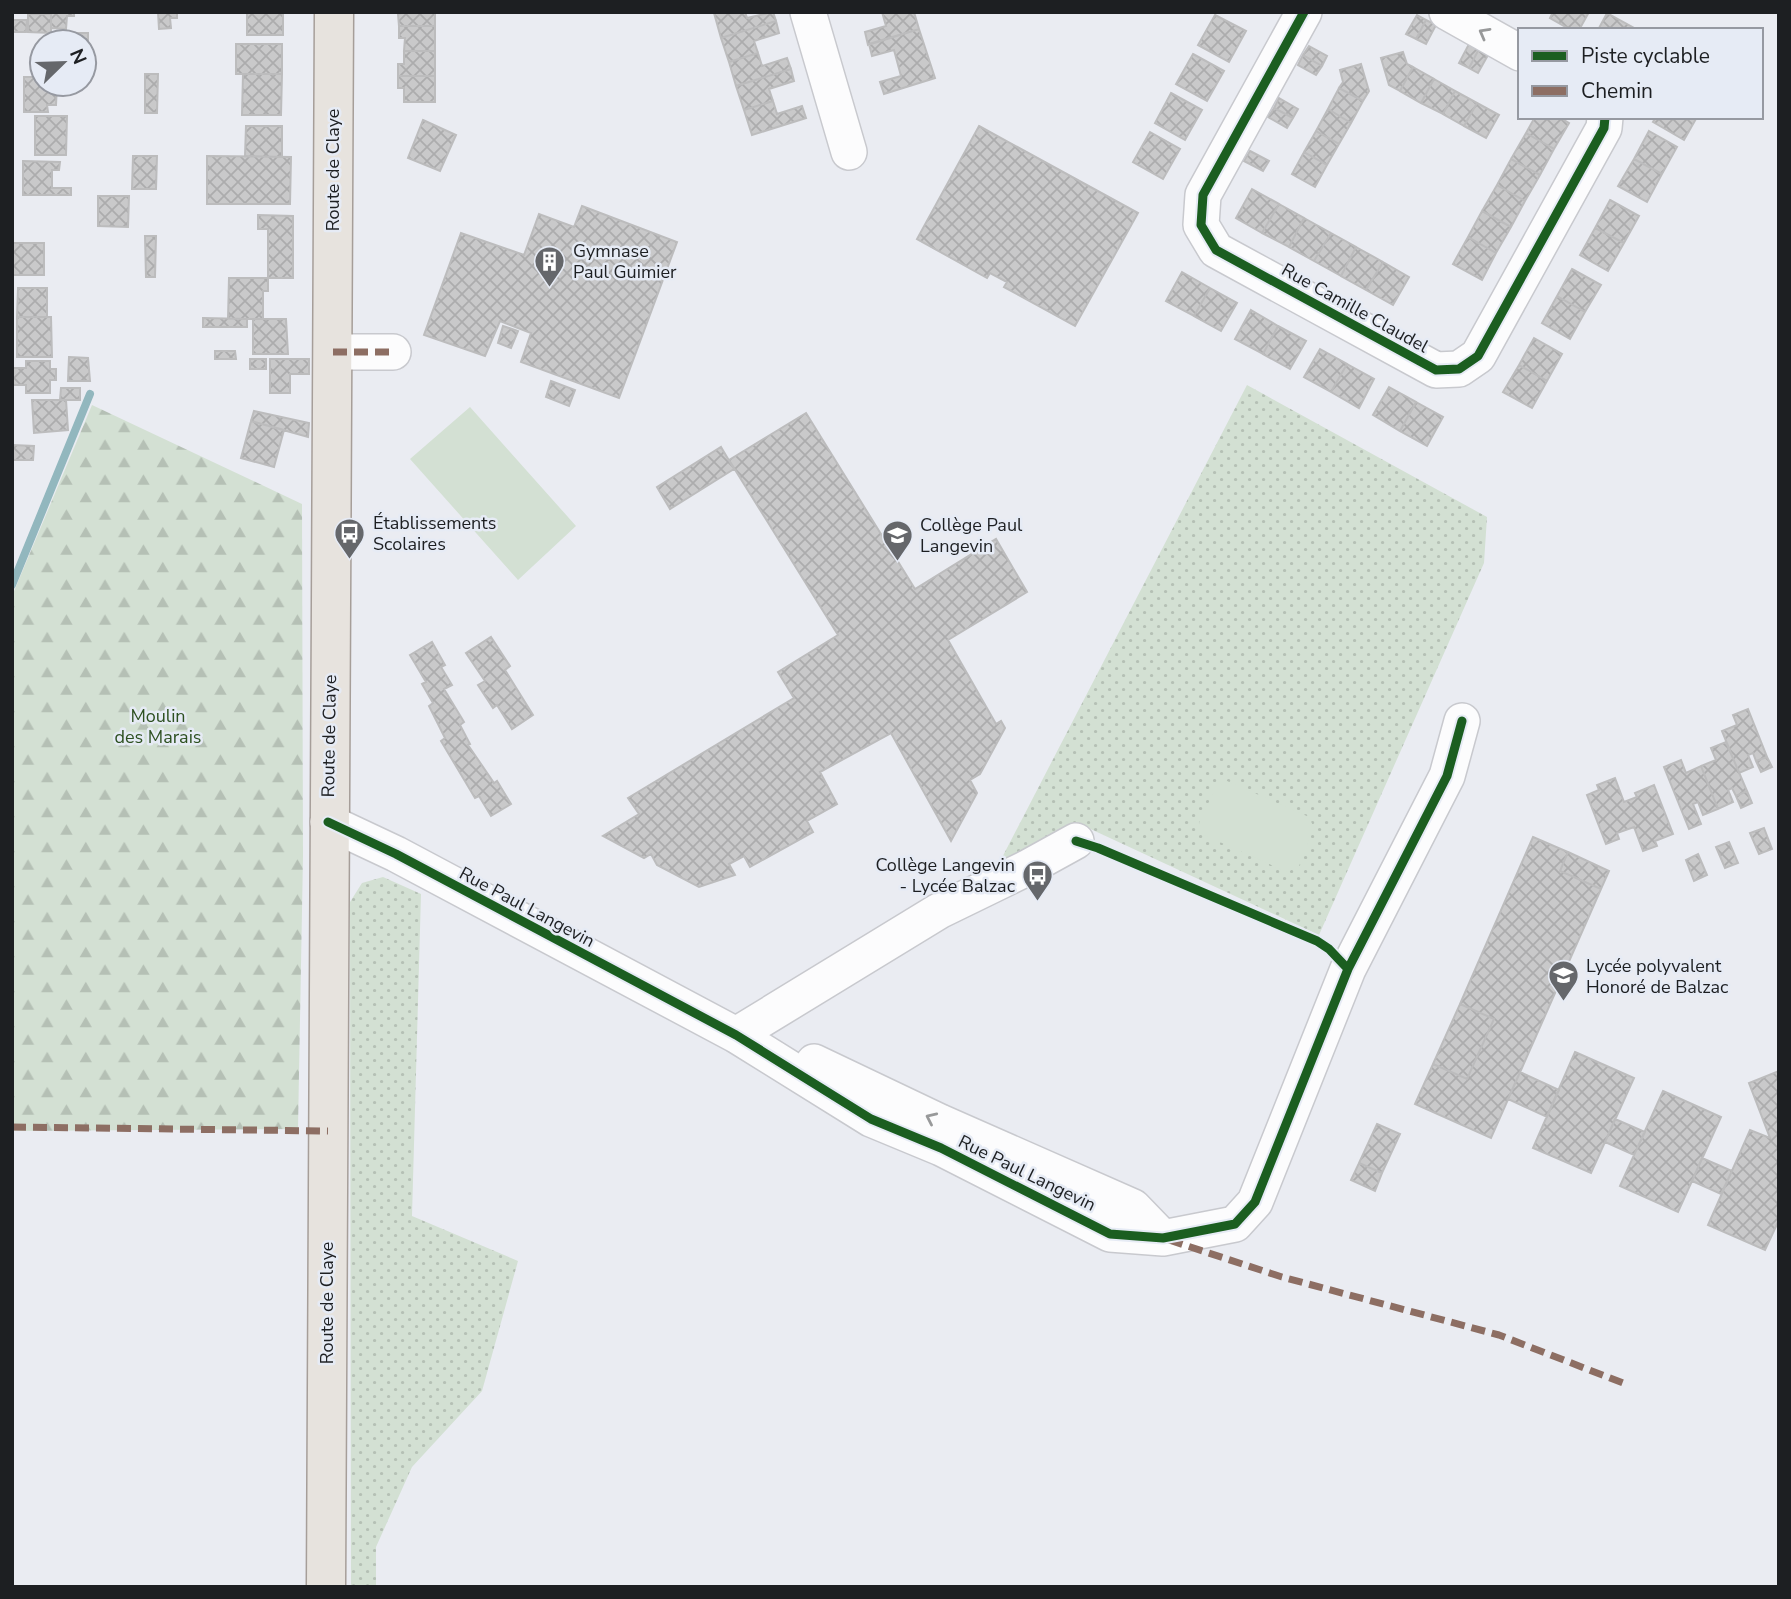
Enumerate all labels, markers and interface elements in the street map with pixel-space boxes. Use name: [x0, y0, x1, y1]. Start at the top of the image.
north arrow: [28, 28, 98, 98]
one-way arrow: [1478, 28, 1491, 41]
legend: [1518, 28, 1763, 119]
text: Piste cyclable: [1581, 42, 1710, 70]
text: N: [63, 45, 92, 68]
text: Chemin: [1581, 77, 1653, 105]
street label: Route de Claye: [321, 109, 345, 231]
place label: Gymnase Paul Guimier: [573, 239, 677, 284]
building icon: Gymnase Paul Guimier: [533, 244, 567, 288]
street label: Rue Camille Claudel: [1277, 258, 1433, 359]
place label: Établissements Scolaires: [373, 511, 496, 556]
place label: Collège Paul Langevin: [920, 513, 1023, 558]
bus stop icon: Établissements Scolaires: [333, 516, 367, 560]
school or university icon: Collège Paul Langevin: [880, 518, 914, 562]
street label: Route de Claye: [316, 674, 342, 798]
park label: Moulin des Marais: [114, 704, 202, 749]
place label: Collège Langevin - Lycée Balzac: [875, 853, 1015, 898]
bus stop icon: Collège Langevin - Lycée Balzac: [1021, 858, 1055, 902]
street label: Rue Paul Langevin: [455, 861, 599, 953]
place label: Lycée polyvalent Honoré de Balzac: [1586, 954, 1728, 999]
school or university icon: Lycée polyvalent Honoré de Balzac: [1546, 959, 1580, 1003]
one-way arrow: [926, 1112, 938, 1126]
street label: Rue Paul Langevin: [954, 1129, 1100, 1217]
street label: Route de Claye: [315, 1242, 339, 1364]

